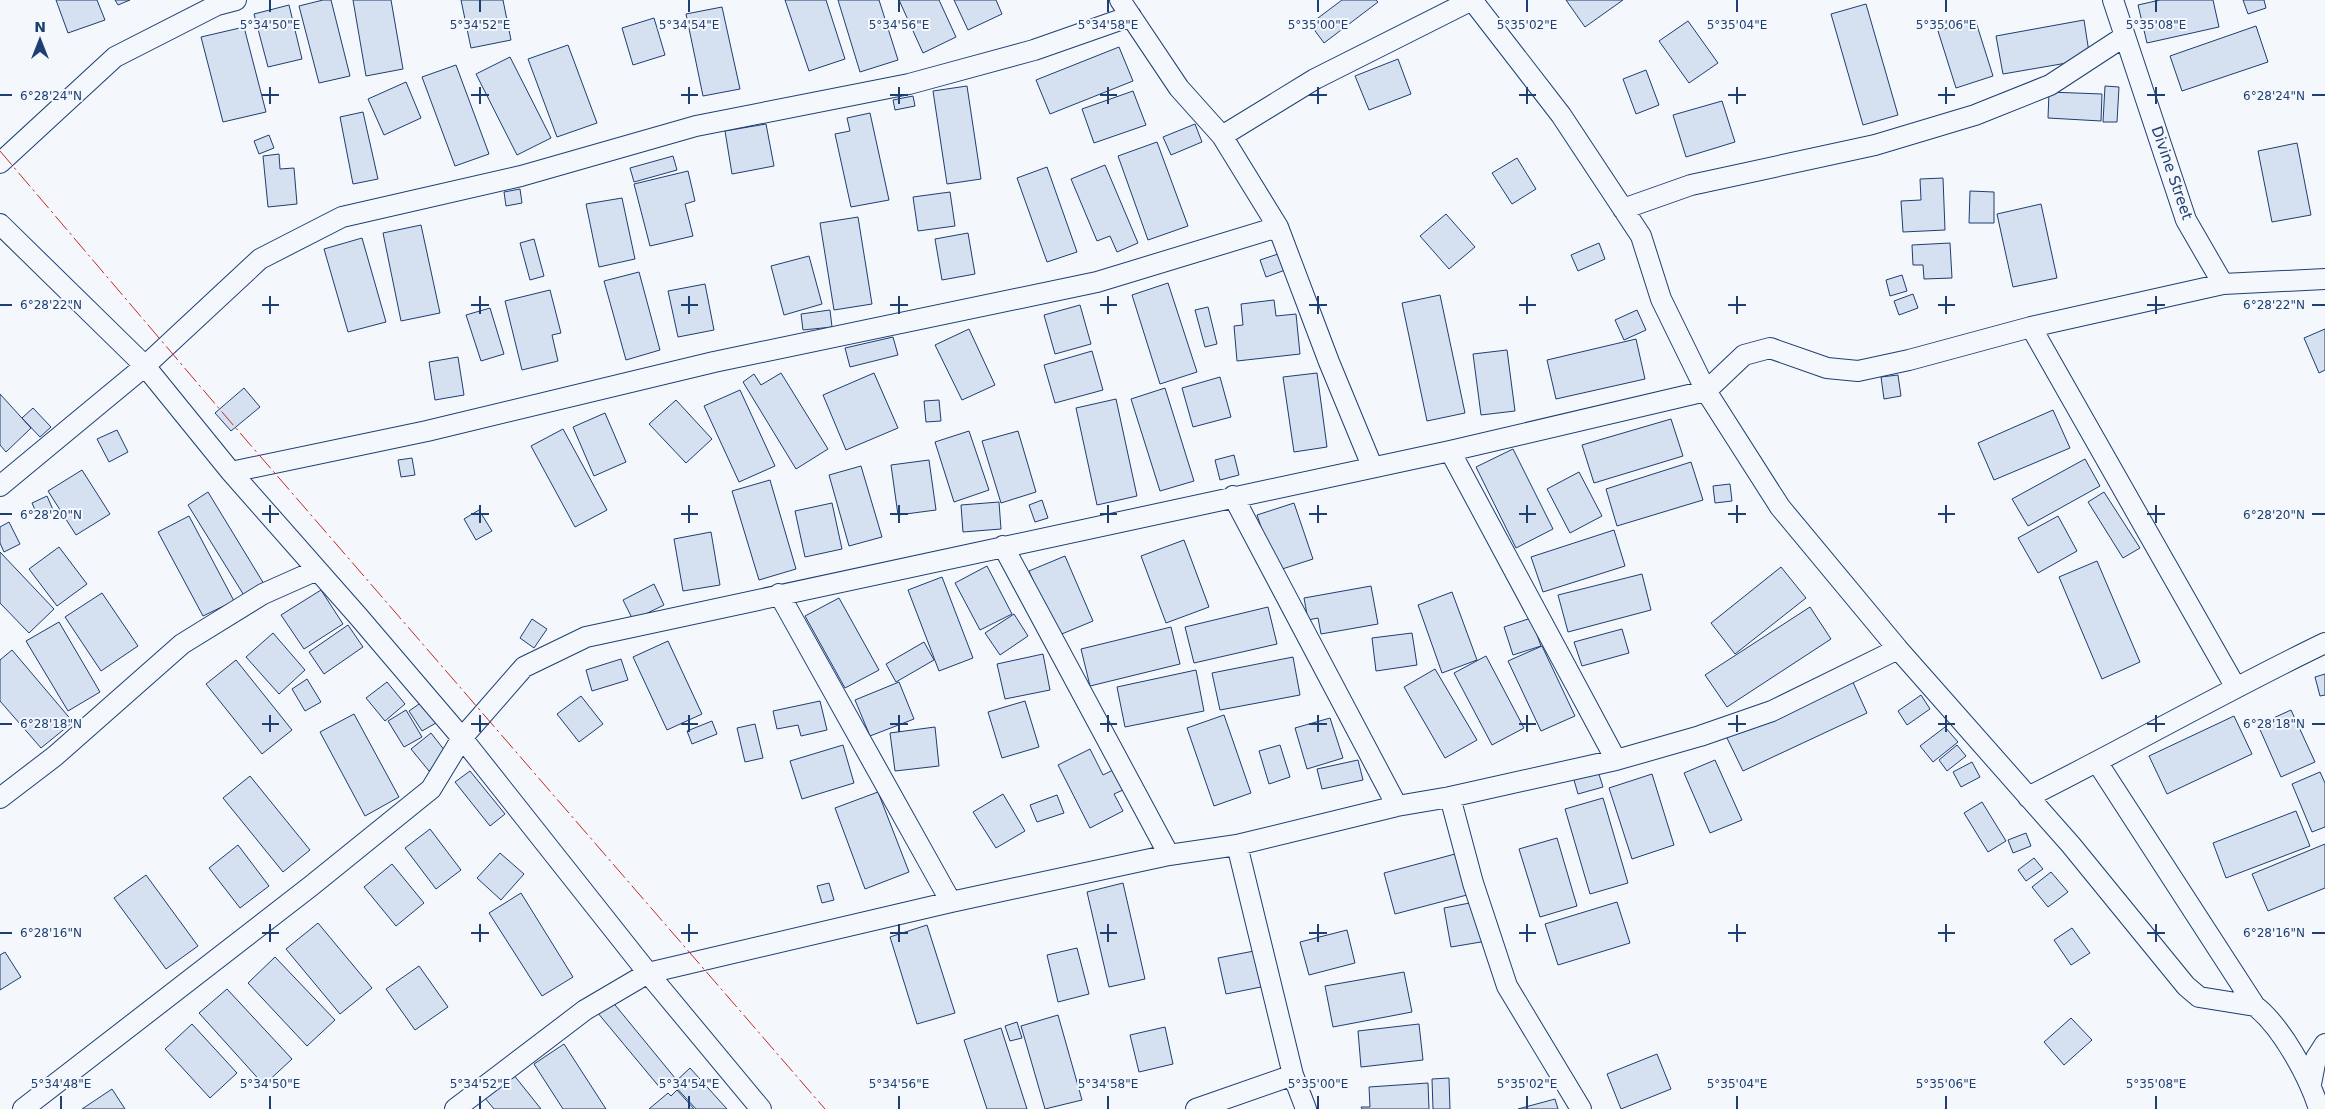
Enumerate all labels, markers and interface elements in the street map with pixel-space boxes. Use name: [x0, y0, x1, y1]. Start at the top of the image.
north arrow: [15, 15, 65, 65]
text: 5°34'50"E: [240, 18, 300, 32]
text: 5°34'52"E: [450, 18, 510, 32]
text: 5°34'54"E: [659, 18, 719, 32]
text: 5°34'56"E: [869, 18, 929, 32]
text: 5°34'58"E: [1078, 18, 1138, 32]
text: 5°35'00"E: [1288, 18, 1348, 32]
text: 5°35'02"E: [1497, 18, 1557, 32]
text: 5°35'04"E: [1707, 18, 1767, 32]
text: 5°35'06"E: [1916, 18, 1976, 32]
text: 5°35'08"E: [2126, 18, 2186, 32]
text: N: [34, 19, 46, 35]
text: 6°28'24"N: [20, 89, 82, 103]
text: 6°28'24"N: [2243, 89, 2305, 103]
street label: Divine Street: [2148, 124, 2196, 222]
text: 6°28'22"N: [20, 298, 82, 312]
text: 6°28'22"N: [2243, 298, 2305, 312]
text: 6°28'20"N: [20, 508, 82, 522]
text: 6°28'20"N: [2243, 508, 2305, 522]
text: 6°28'18"N: [20, 717, 82, 731]
text: 6°28'18"N: [2243, 717, 2305, 731]
text: 6°28'16"N: [20, 926, 82, 940]
text: 6°28'16"N: [2243, 926, 2305, 940]
text: 5°34'48"E: [31, 1077, 91, 1091]
text: 5°34'50"E: [240, 1077, 300, 1091]
text: 5°34'52"E: [450, 1077, 510, 1091]
text: 5°34'54"E: [659, 1077, 719, 1091]
text: 5°34'56"E: [869, 1077, 929, 1091]
text: 5°34'58"E: [1078, 1077, 1138, 1091]
text: 5°35'00"E: [1288, 1077, 1348, 1091]
text: 5°35'02"E: [1497, 1077, 1557, 1091]
text: 5°35'04"E: [1707, 1077, 1767, 1091]
text: 5°35'06"E: [1916, 1077, 1976, 1091]
text: 5°35'08"E: [2126, 1077, 2186, 1091]

